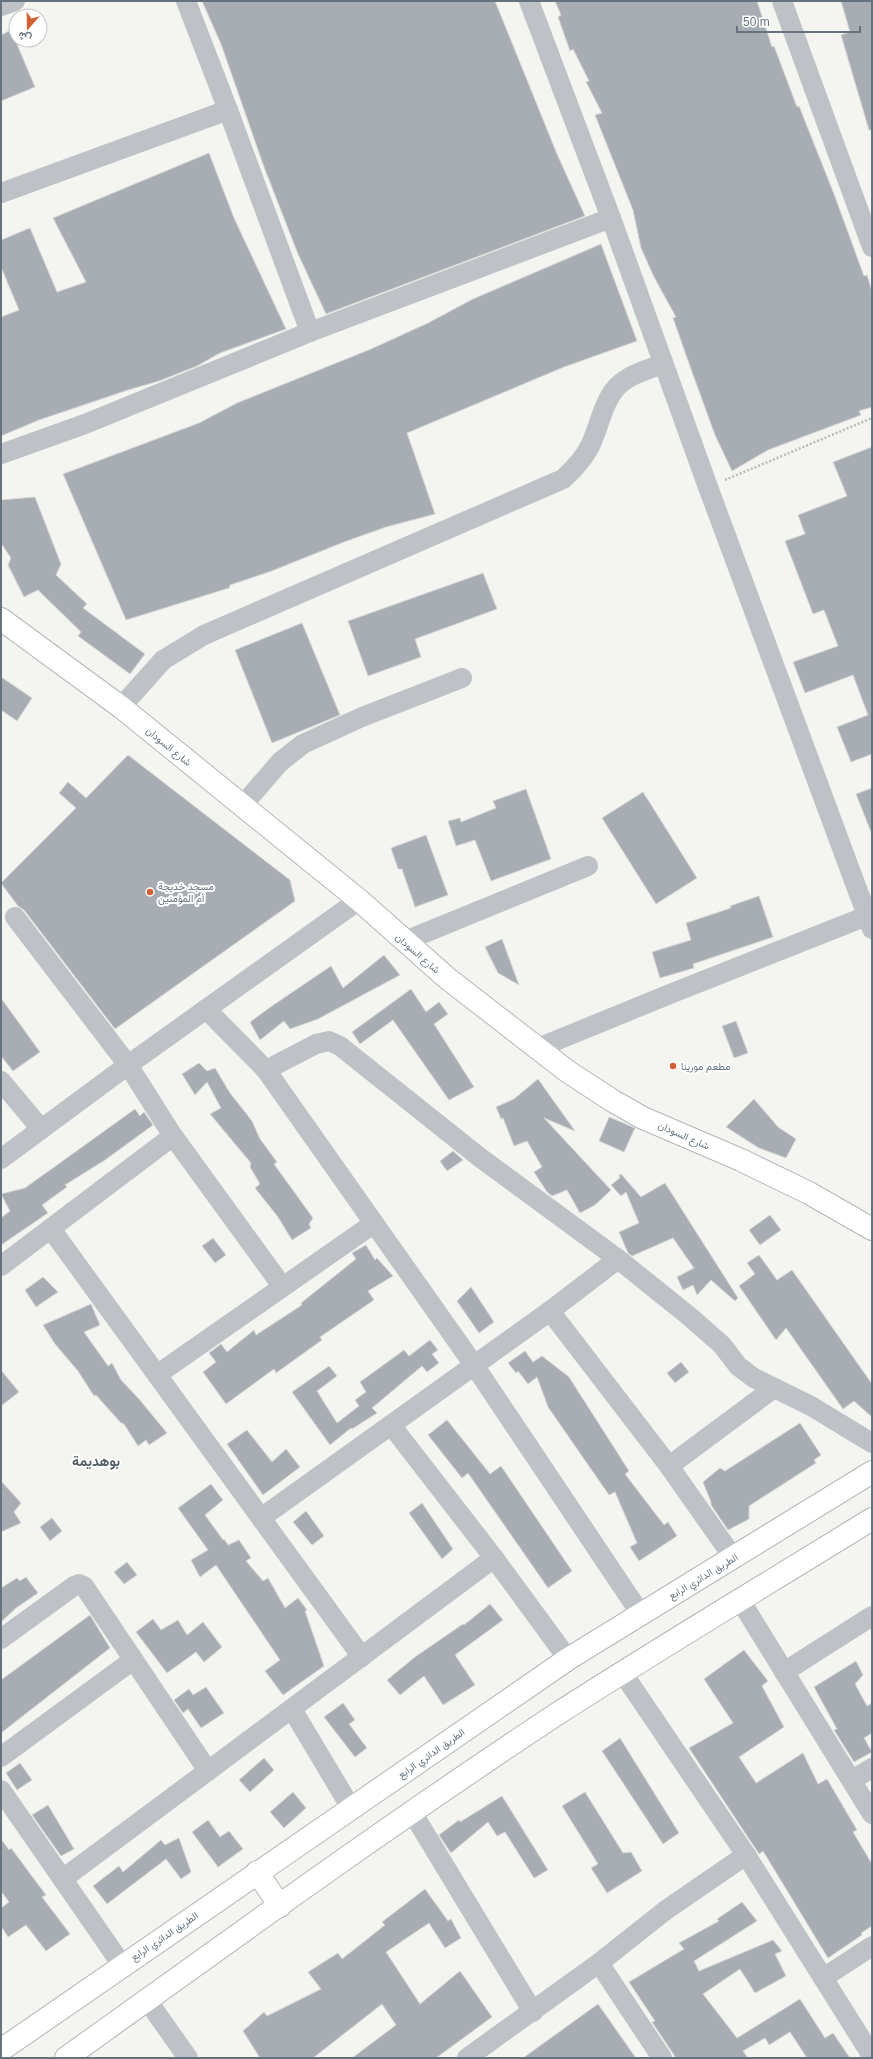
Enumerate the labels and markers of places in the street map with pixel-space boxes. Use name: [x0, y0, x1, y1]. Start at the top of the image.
place label: مسجد خديجة أم المؤمنين: [158, 881, 214, 905]
marker: مسجد خديجة أم المؤمنين: [145, 887, 155, 897]
marker: مطعم مورينا: [668, 1061, 678, 1071]
place label: مطعم مورينا: [681, 1061, 730, 1073]

